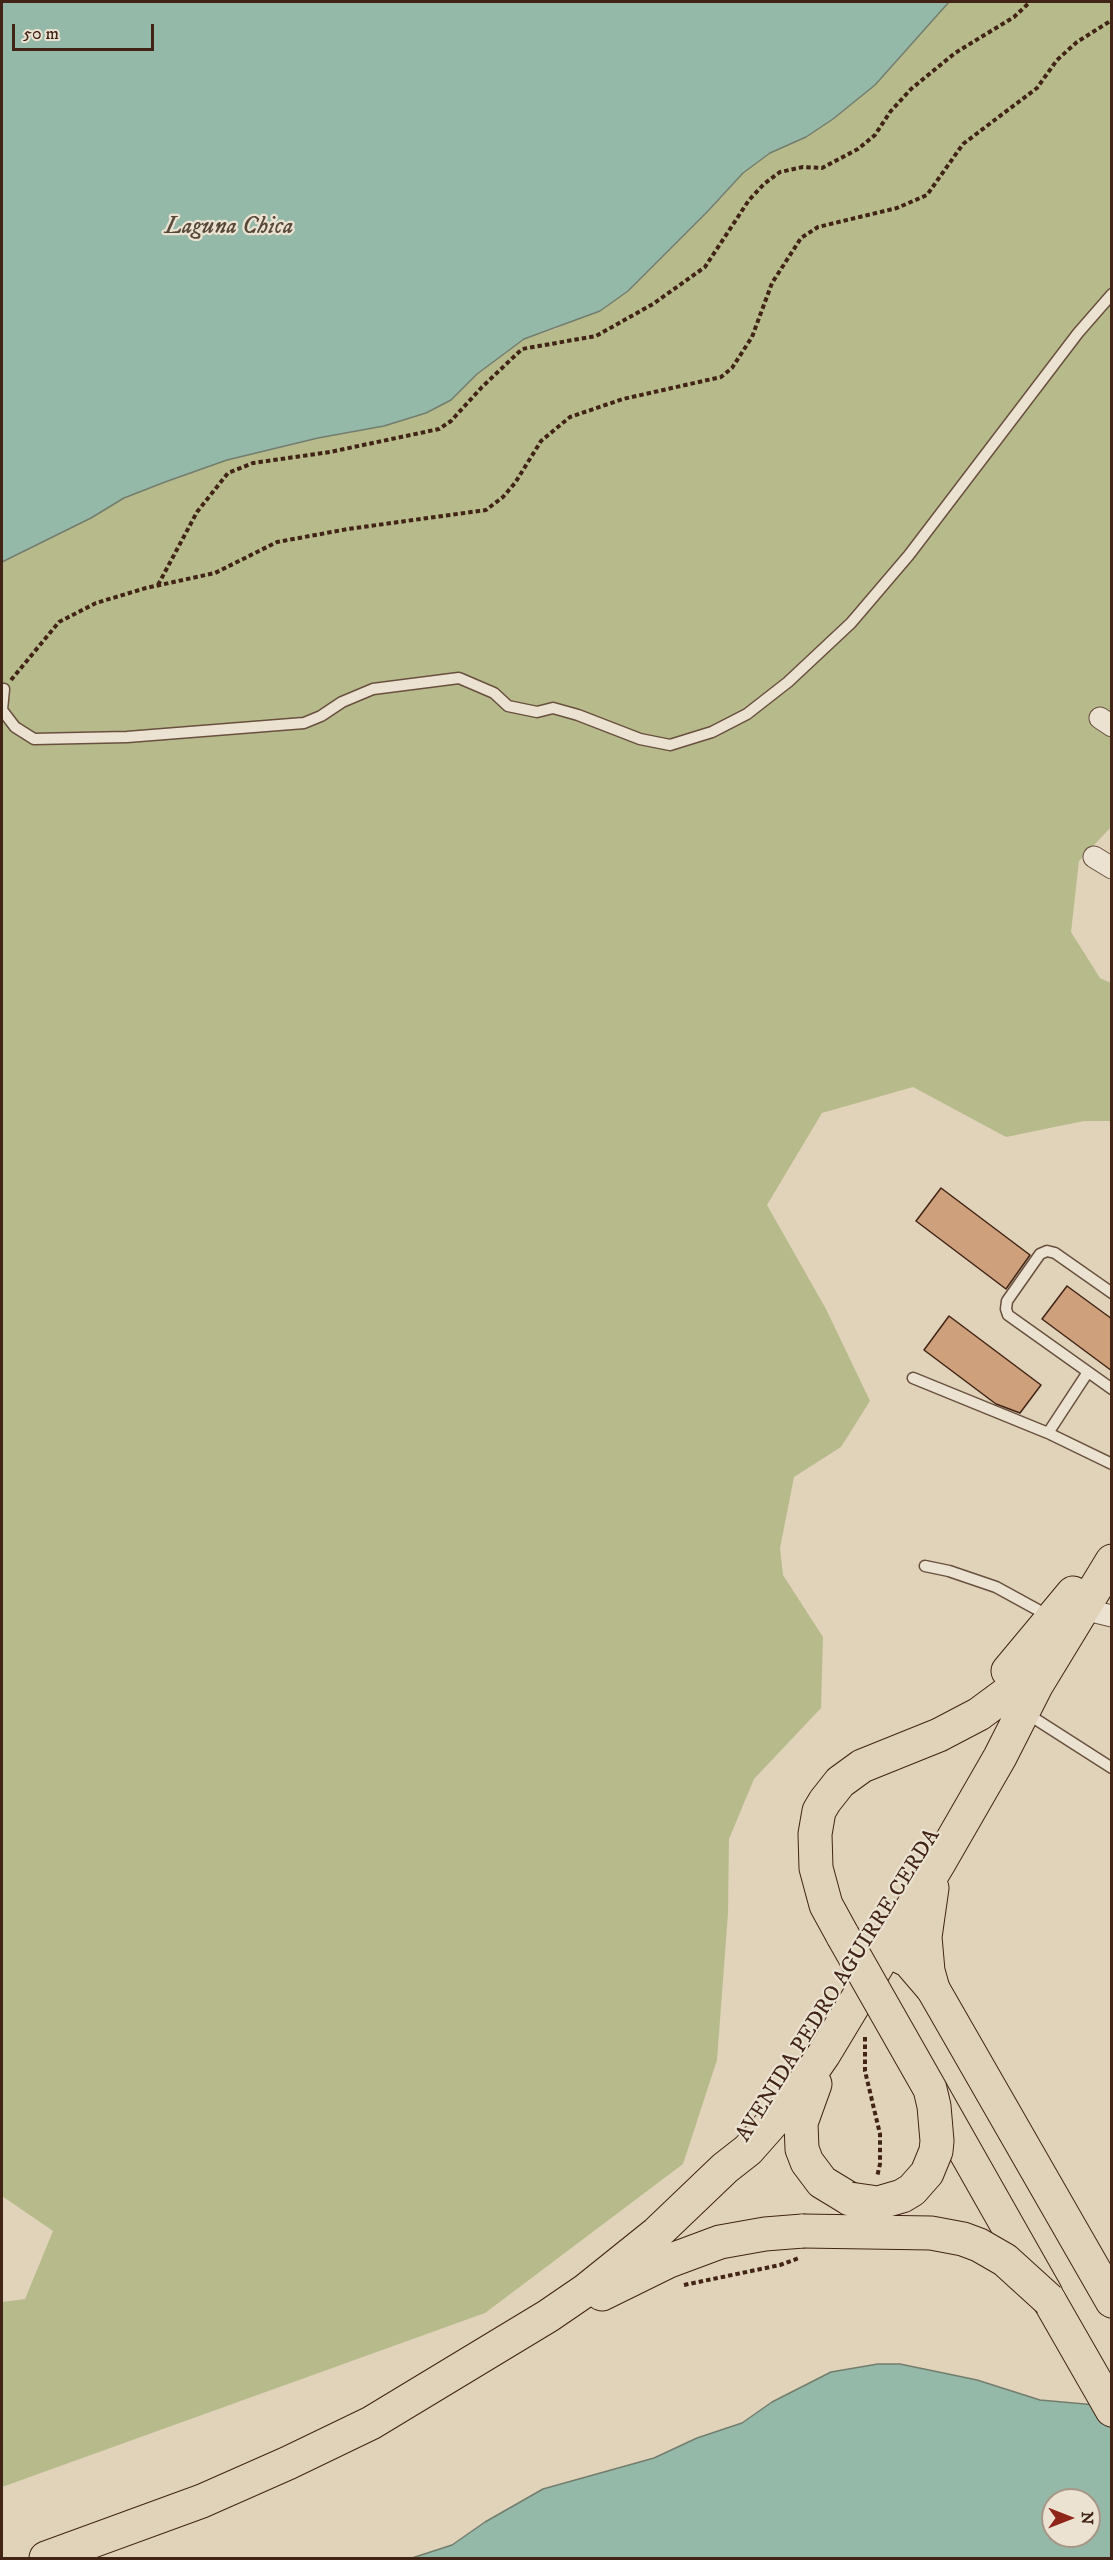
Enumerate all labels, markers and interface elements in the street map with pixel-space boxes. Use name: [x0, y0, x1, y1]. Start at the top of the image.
scale bar: [15, 12, 158, 50]
text: 50 m: [23, 23, 59, 45]
water label: Laguna Chica: [165, 214, 293, 242]
street label: AVENIDA PEDRO AGUIRRE CERDA: [731, 1825, 947, 2147]
north arrow: [1041, 2488, 1101, 2548]
text: N: [1077, 2511, 1097, 2525]

